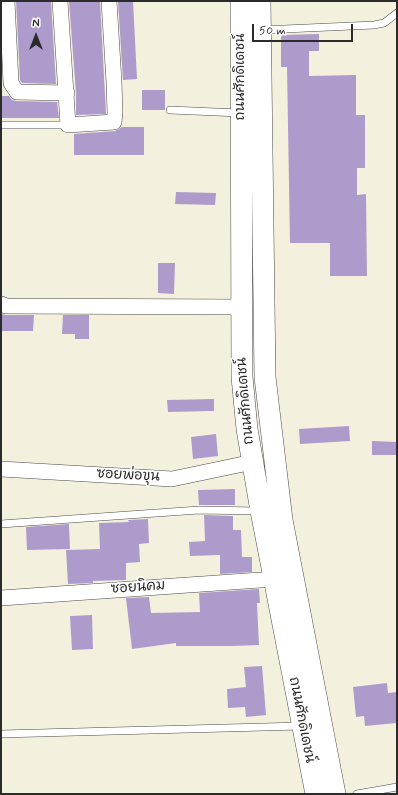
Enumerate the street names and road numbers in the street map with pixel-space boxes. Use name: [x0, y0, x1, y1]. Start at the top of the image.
street label: ถนนศักดิเดชน์: [233, 33, 249, 121]
street label: ถนนศักดิเดชน์: [234, 357, 258, 445]
street label: ซอยพ่อขุน: [96, 466, 160, 486]
street label: ซอยนิคม: [110, 578, 166, 598]
street label: ถนนศักดิเดชน์: [284, 676, 318, 764]

